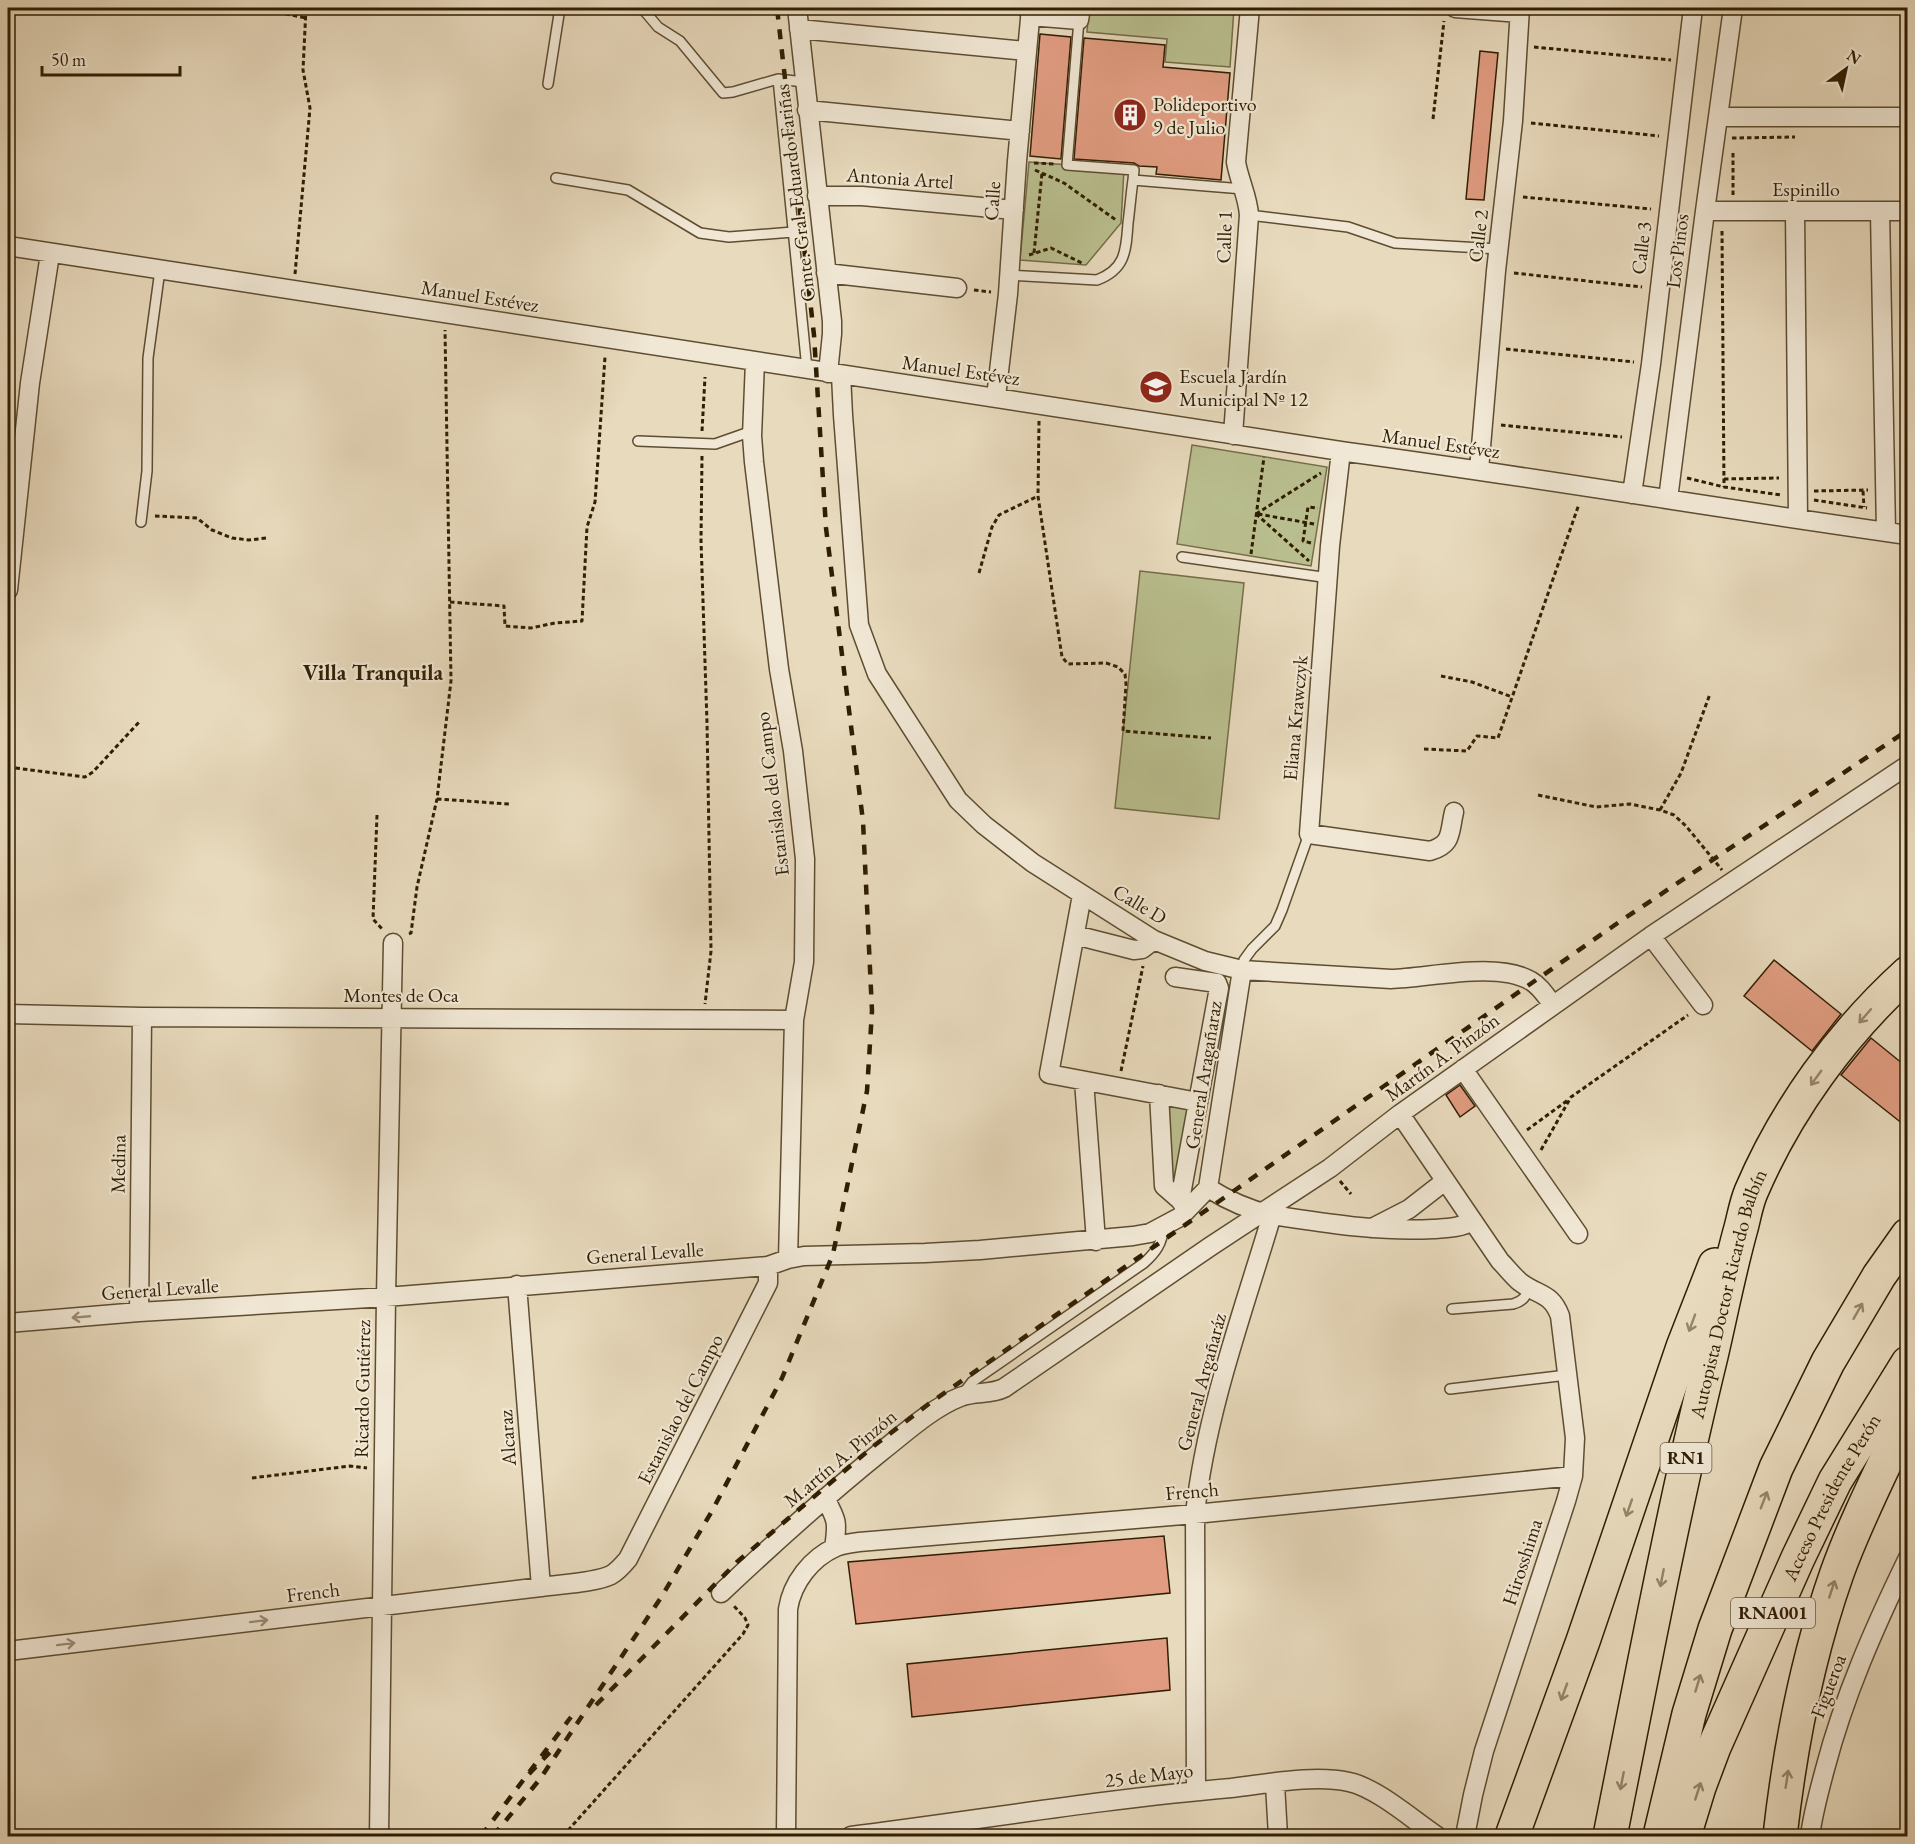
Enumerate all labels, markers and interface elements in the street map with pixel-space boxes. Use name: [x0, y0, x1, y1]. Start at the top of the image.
scale bar: [42, 39, 180, 77]
north arrow: [1816, 39, 1876, 99]
text: N: [1843, 45, 1865, 69]
text: 50 m: [51, 48, 86, 71]
street label: Cmte. Gral. Eduardo Fariñas: [769, 83, 821, 303]
place label: Polideportivo 9 de Julio: [1153, 91, 1257, 140]
building icon: Polideportivo 9 de Julio: [1112, 97, 1148, 133]
street label: Antonia Artel: [845, 161, 955, 195]
street label: Espinillo: [1772, 176, 1840, 202]
street label: Calle: [978, 180, 1006, 222]
street label: Calle 2: [1462, 208, 1494, 264]
street label: Calle 1: [1210, 210, 1238, 264]
street label: Los Pinos: [1660, 212, 1694, 290]
street label: Calle 3: [1625, 220, 1657, 276]
street label: Manuel Estévez: [419, 274, 541, 318]
street label: Manuel Estévez: [900, 349, 1022, 391]
place label: Escuela Jardín Municipal Nº 12: [1179, 363, 1308, 412]
school or university icon: Escuela Jardín Municipal Nº 12: [1138, 369, 1174, 405]
street label: Manuel Estévez: [1380, 422, 1502, 464]
street label: Eliana Krawczyk: [1277, 654, 1313, 782]
district label: Villa Tranquila: [303, 658, 444, 687]
street label: Estanislao del Campo: [749, 710, 795, 878]
street label: Calle D: [1108, 878, 1172, 930]
street label: Montes de Oca: [343, 982, 459, 1008]
street label: General Aragañaraz: [1178, 999, 1228, 1151]
street label: Martín A. Pinzón: [1380, 1007, 1505, 1107]
one-way arrow: [1858, 1008, 1872, 1023]
one-way arrow: [1810, 1069, 1822, 1085]
street label: Medina: [104, 1134, 132, 1194]
street label: Autopista Doctor Ricardo Balbín: [1683, 1164, 1773, 1422]
street label: General Levalle: [585, 1236, 705, 1270]
street label: General Levalle: [100, 1272, 220, 1306]
one-way arrow: [1852, 1303, 1864, 1320]
street label: General Argañaráz: [1170, 1310, 1232, 1454]
one-way arrow: [72, 1312, 91, 1323]
one-way arrow: [1686, 1314, 1697, 1332]
street label: Ricardo Gutiérrez: [348, 1319, 376, 1458]
street label: Estanislao del Campo: [631, 1329, 729, 1489]
street label: M.artín A. Pinzón: [778, 1403, 902, 1513]
street label: Acceso Presidente Perón: [1776, 1408, 1887, 1586]
street label: Alcaraz: [492, 1409, 522, 1468]
road number: RN1: [1660, 1443, 1712, 1473]
street label: French: [1164, 1476, 1220, 1506]
one-way arrow: [1759, 1491, 1770, 1509]
one-way arrow: [1622, 1498, 1633, 1517]
street label: Hirosshima: [1496, 1515, 1548, 1609]
one-way arrow: [1656, 1568, 1667, 1587]
street label: French: [285, 1576, 341, 1608]
one-way arrow: [1827, 1580, 1838, 1599]
road number: RNA001: [1731, 1598, 1815, 1628]
one-way arrow: [249, 1616, 269, 1627]
one-way arrow: [55, 1638, 75, 1649]
street label: Figueroa: [1804, 1650, 1852, 1722]
one-way arrow: [1694, 1674, 1705, 1693]
one-way arrow: [1558, 1682, 1569, 1701]
street label: 25 de Mayo: [1103, 1757, 1195, 1793]
one-way arrow: [1782, 1769, 1793, 1789]
one-way arrow: [1616, 1770, 1627, 1790]
one-way arrow: [1693, 1782, 1704, 1801]

